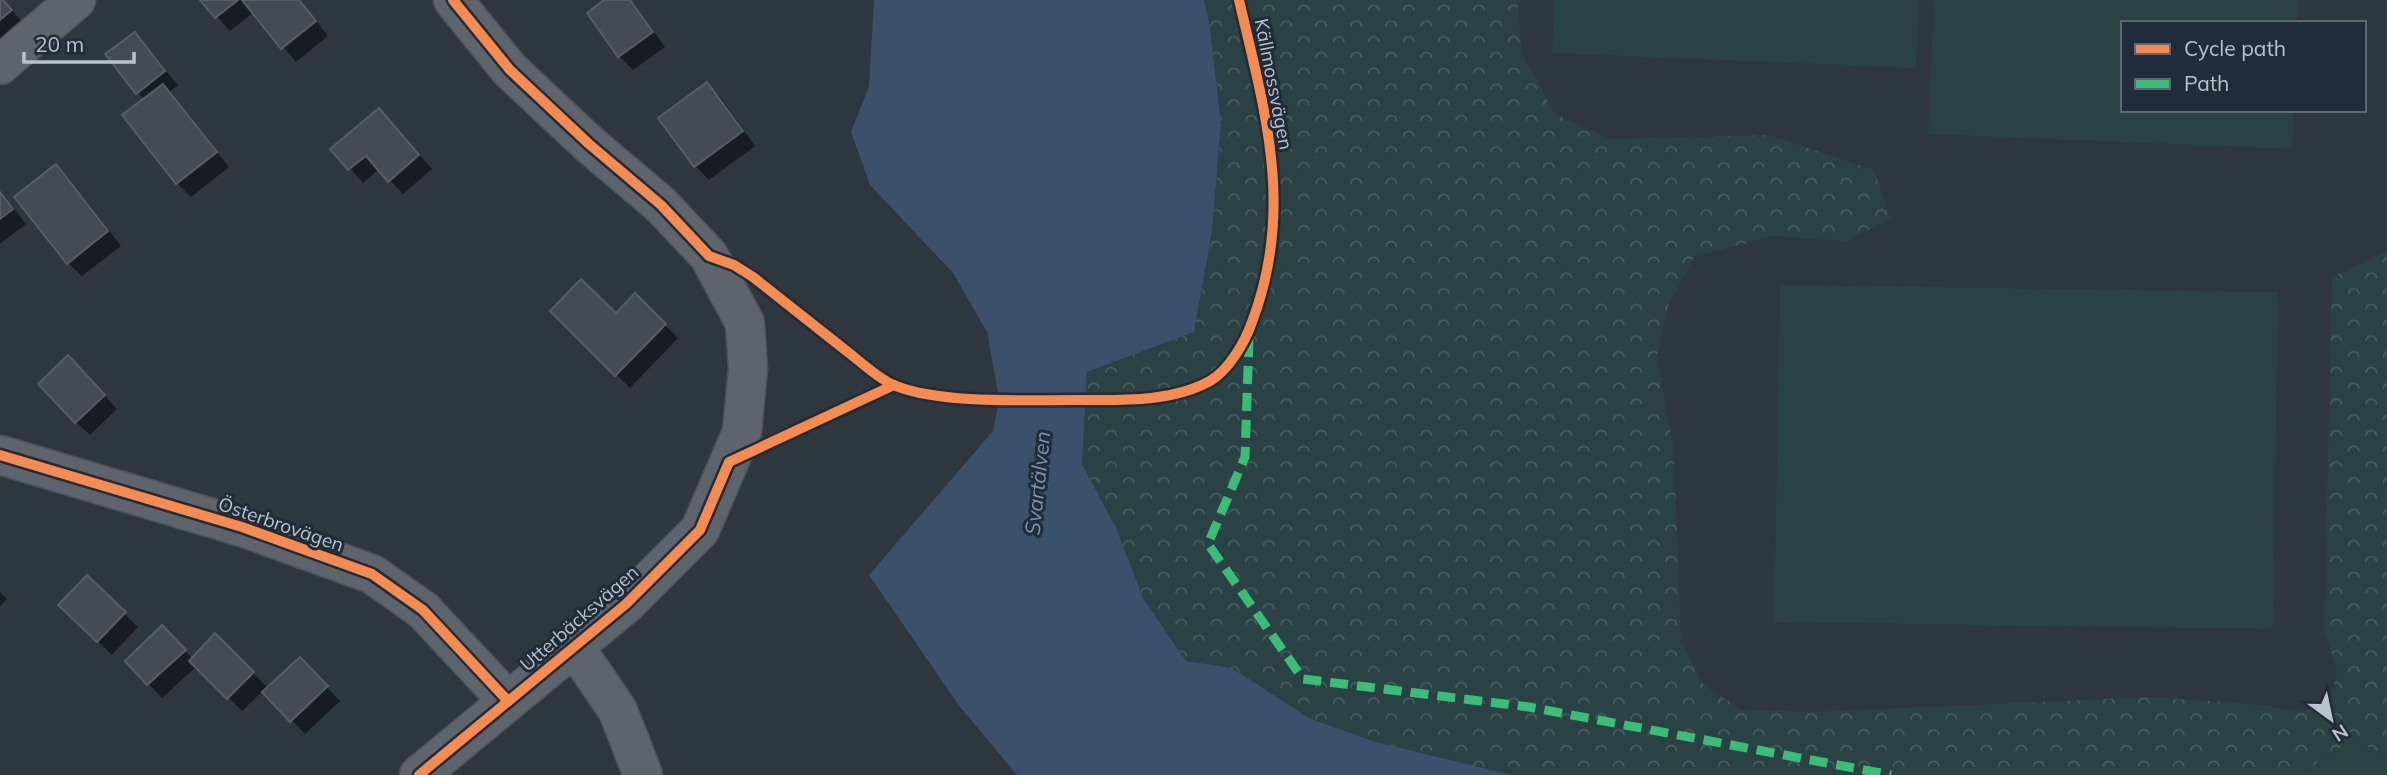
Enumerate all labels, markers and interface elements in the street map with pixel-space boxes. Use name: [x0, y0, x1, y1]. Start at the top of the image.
street label: Källmossvägen: [1250, 16, 1298, 152]
scale bar: [24, 21, 135, 65]
legend: [2121, 21, 2366, 112]
text: 20 m: [35, 31, 84, 57]
text: Cycle path: [2184, 35, 2286, 61]
text: Path: [2184, 70, 2229, 96]
water label: Svartälven: [1019, 430, 1055, 536]
street label: Österbrovägen: [215, 491, 347, 557]
street label: Utterbäcksvägen: [515, 560, 643, 676]
north arrow: [2296, 684, 2366, 754]
text: N: [2328, 719, 2353, 747]

